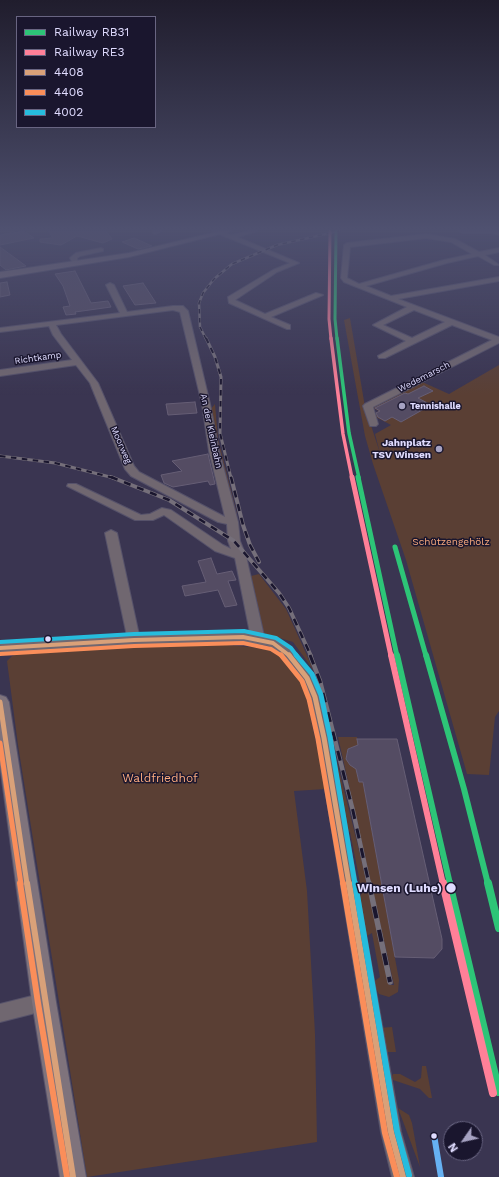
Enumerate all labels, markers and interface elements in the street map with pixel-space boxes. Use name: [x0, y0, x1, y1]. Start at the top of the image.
legend: [16, 16, 156, 128]
text: Railway RB31: [54, 25, 129, 39]
text: Railway RE3: [54, 45, 124, 59]
text: 4408: [54, 65, 84, 79]
text: 4406: [54, 85, 83, 99]
text: 4002: [54, 105, 83, 119]
street label: Richtkamp: [14, 349, 62, 367]
street label: Wedemarsch: [396, 359, 452, 395]
street label: An der Kleinbahn: [198, 393, 224, 469]
marker: Tennishalle: [397, 401, 407, 411]
place label: Tennishalle: [410, 401, 461, 411]
street label: Moorweg: [108, 425, 134, 465]
place label: Jahnplatz TSV Winsen: [372, 437, 431, 460]
marker: Jahnplatz TSV Winsen: [434, 444, 444, 454]
park label: Schützengehölz: [412, 536, 490, 548]
unlabelled marker: [43, 634, 53, 644]
park label: Waldfriedhof: [122, 771, 198, 785]
place label: Winsen (Luhe): [357, 881, 442, 895]
marker: Winsen (Luhe): [444, 881, 458, 895]
north arrow: [443, 1121, 483, 1161]
unlabelled marker: [429, 1131, 439, 1141]
text: N: [446, 1140, 461, 1154]

